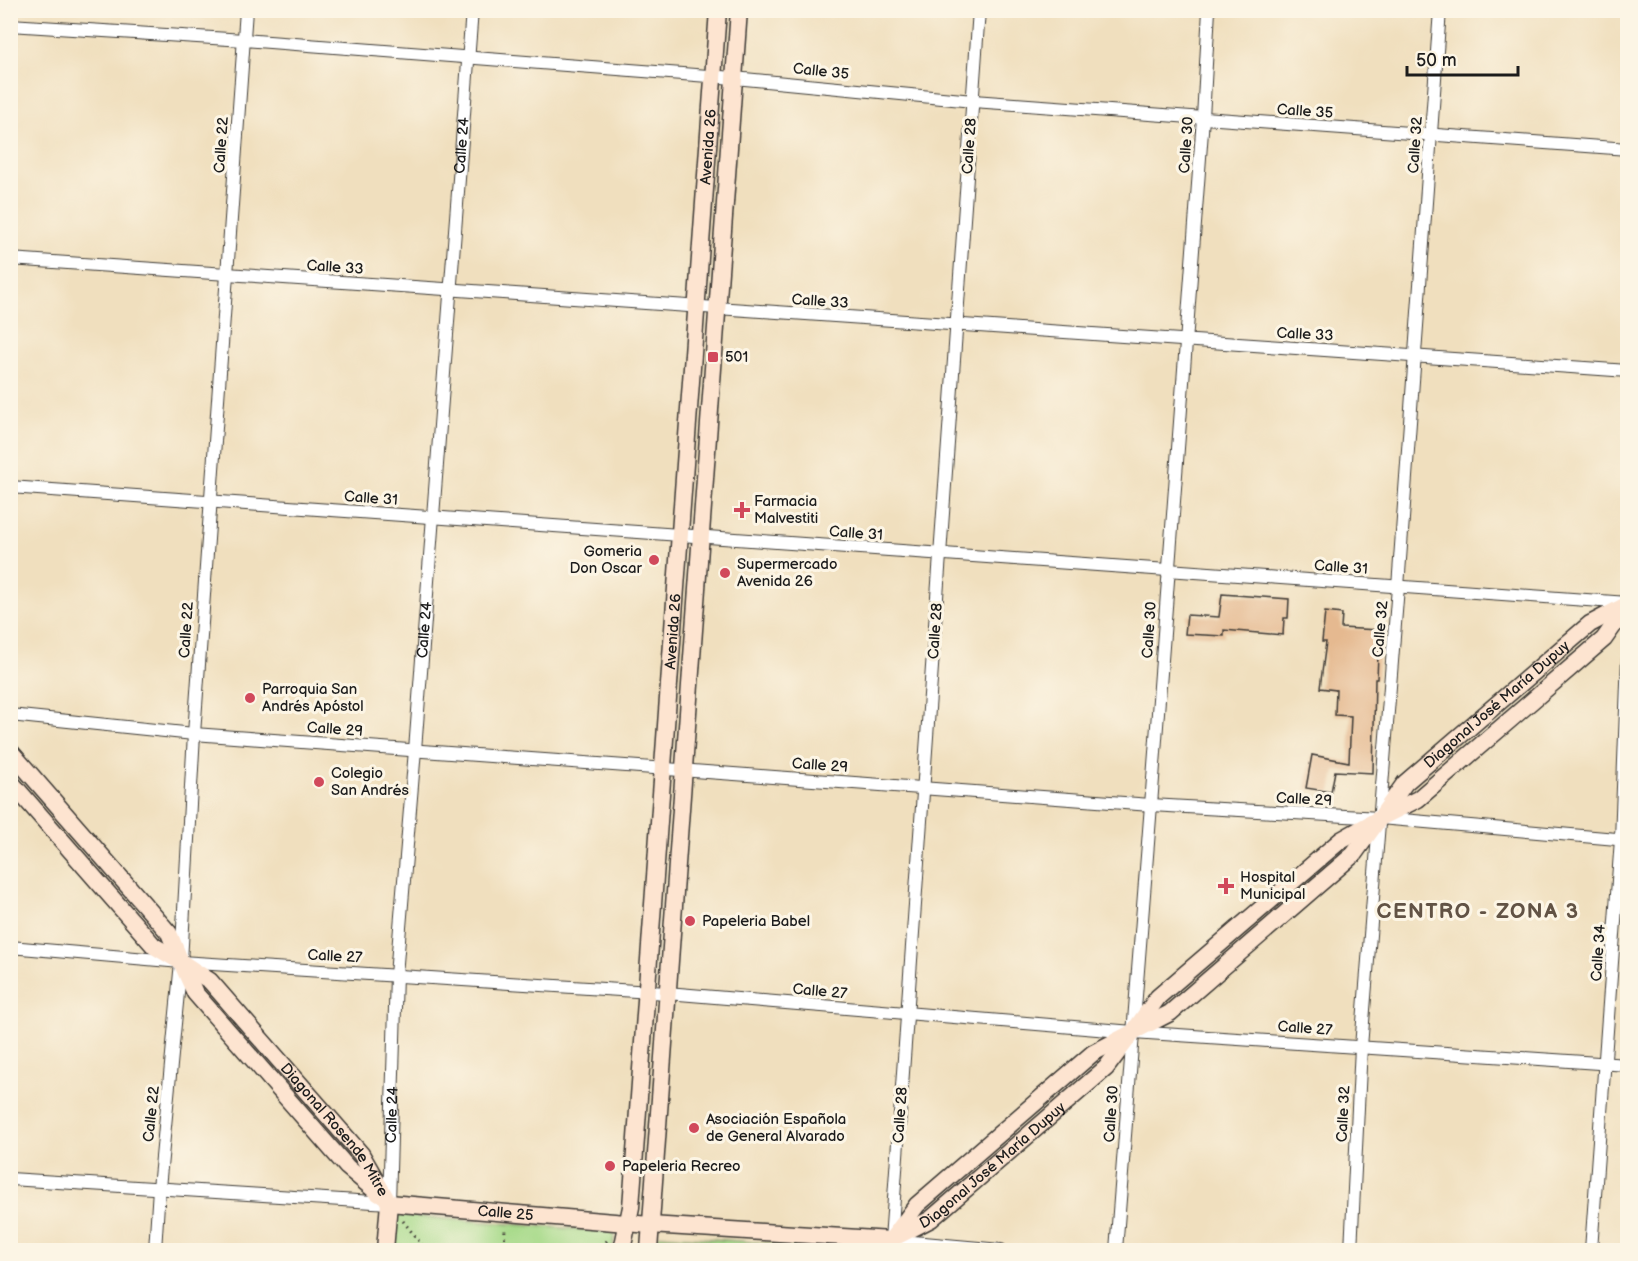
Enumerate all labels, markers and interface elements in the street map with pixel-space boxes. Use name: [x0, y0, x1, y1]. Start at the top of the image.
scale bar: [1407, 39, 1518, 77]
text: 50 m: [1416, 50, 1457, 71]
street label: Calle 35: [792, 59, 850, 84]
street label: Calle 35: [1276, 100, 1334, 123]
street label: Avenida 26: [696, 108, 721, 185]
street label: Calle 22: [210, 116, 233, 174]
street label: Calle 30: [1175, 116, 1198, 174]
street label: Calle 32: [1404, 116, 1427, 174]
street label: Calle 24: [450, 117, 474, 174]
street label: Calle 28: [958, 117, 981, 175]
street label: Calle 33: [306, 256, 364, 279]
street label: Calle 33: [791, 290, 849, 313]
street label: Calle 33: [1276, 324, 1334, 345]
place label: 501: [725, 348, 748, 367]
marker: 501: [706, 350, 720, 364]
street label: Calle 31: [344, 487, 398, 510]
place label: Farmacia Malvestiti: [754, 492, 818, 528]
marker: Farmacia Malvestiti: [735, 503, 749, 517]
street label: Calle 31: [829, 522, 883, 545]
place label: Gomeria Don Oscar: [570, 542, 643, 578]
marker: Gomeria Don Oscar: [647, 553, 661, 567]
place label: Supermercado Avenida 26: [737, 555, 837, 591]
street label: Calle 31: [1314, 556, 1368, 579]
marker: Supermercado Avenida 26: [718, 566, 732, 580]
street label: Avenida 26: [661, 593, 686, 670]
street label: Calle 32: [1369, 600, 1392, 658]
street label: Calle 22: [175, 601, 198, 659]
street label: Calle 24: [413, 601, 436, 659]
street label: Calle 30: [1138, 601, 1161, 659]
street label: Calle 28: [924, 602, 947, 660]
street label: Diagonal José María Dupuy: [1420, 637, 1574, 773]
place label: Parroquia San Andrés Apóstol: [262, 680, 364, 716]
marker: Parroquia San Andrés Apóstol: [243, 691, 257, 705]
street label: Calle 29: [306, 718, 364, 741]
street label: Calle 29: [791, 754, 849, 777]
place label: Colegio San Andrés: [331, 764, 409, 800]
marker: Colegio San Andrés: [312, 775, 326, 789]
street label: Calle 29: [1275, 789, 1333, 810]
place label: Hospital Municipal: [1240, 868, 1305, 904]
marker: Hospital Municipal: [1217, 877, 1235, 895]
district label: CENTRO - ZONA 3: [1377, 899, 1579, 924]
place label: Papeleria Babel: [702, 912, 810, 931]
marker: Papeleria Babel: [683, 914, 697, 928]
street label: Calle 34: [1587, 924, 1610, 982]
street label: Calle 27: [307, 946, 364, 967]
street label: Calle 27: [792, 980, 849, 1003]
street label: Calle 27: [1277, 1017, 1334, 1040]
street label: Diagonal Rosende Mitre: [276, 1059, 392, 1200]
street label: Calle 22: [139, 1085, 164, 1143]
street label: Calle 30: [1100, 1085, 1123, 1143]
street label: Calle 32: [1333, 1085, 1354, 1143]
street label: Calle 24: [382, 1086, 403, 1143]
street label: Calle 28: [889, 1086, 912, 1144]
street label: Diagonal José María Dupuy: [916, 1098, 1070, 1233]
place label: Asociación Española de General Alvarado: [706, 1110, 846, 1146]
marker: Asociación Española de General Alvarado: [687, 1121, 701, 1135]
place label: Papeleria Recreo: [622, 1157, 741, 1176]
marker: Papeleria Recreo: [603, 1159, 617, 1173]
street label: Calle 25: [477, 1201, 534, 1225]

